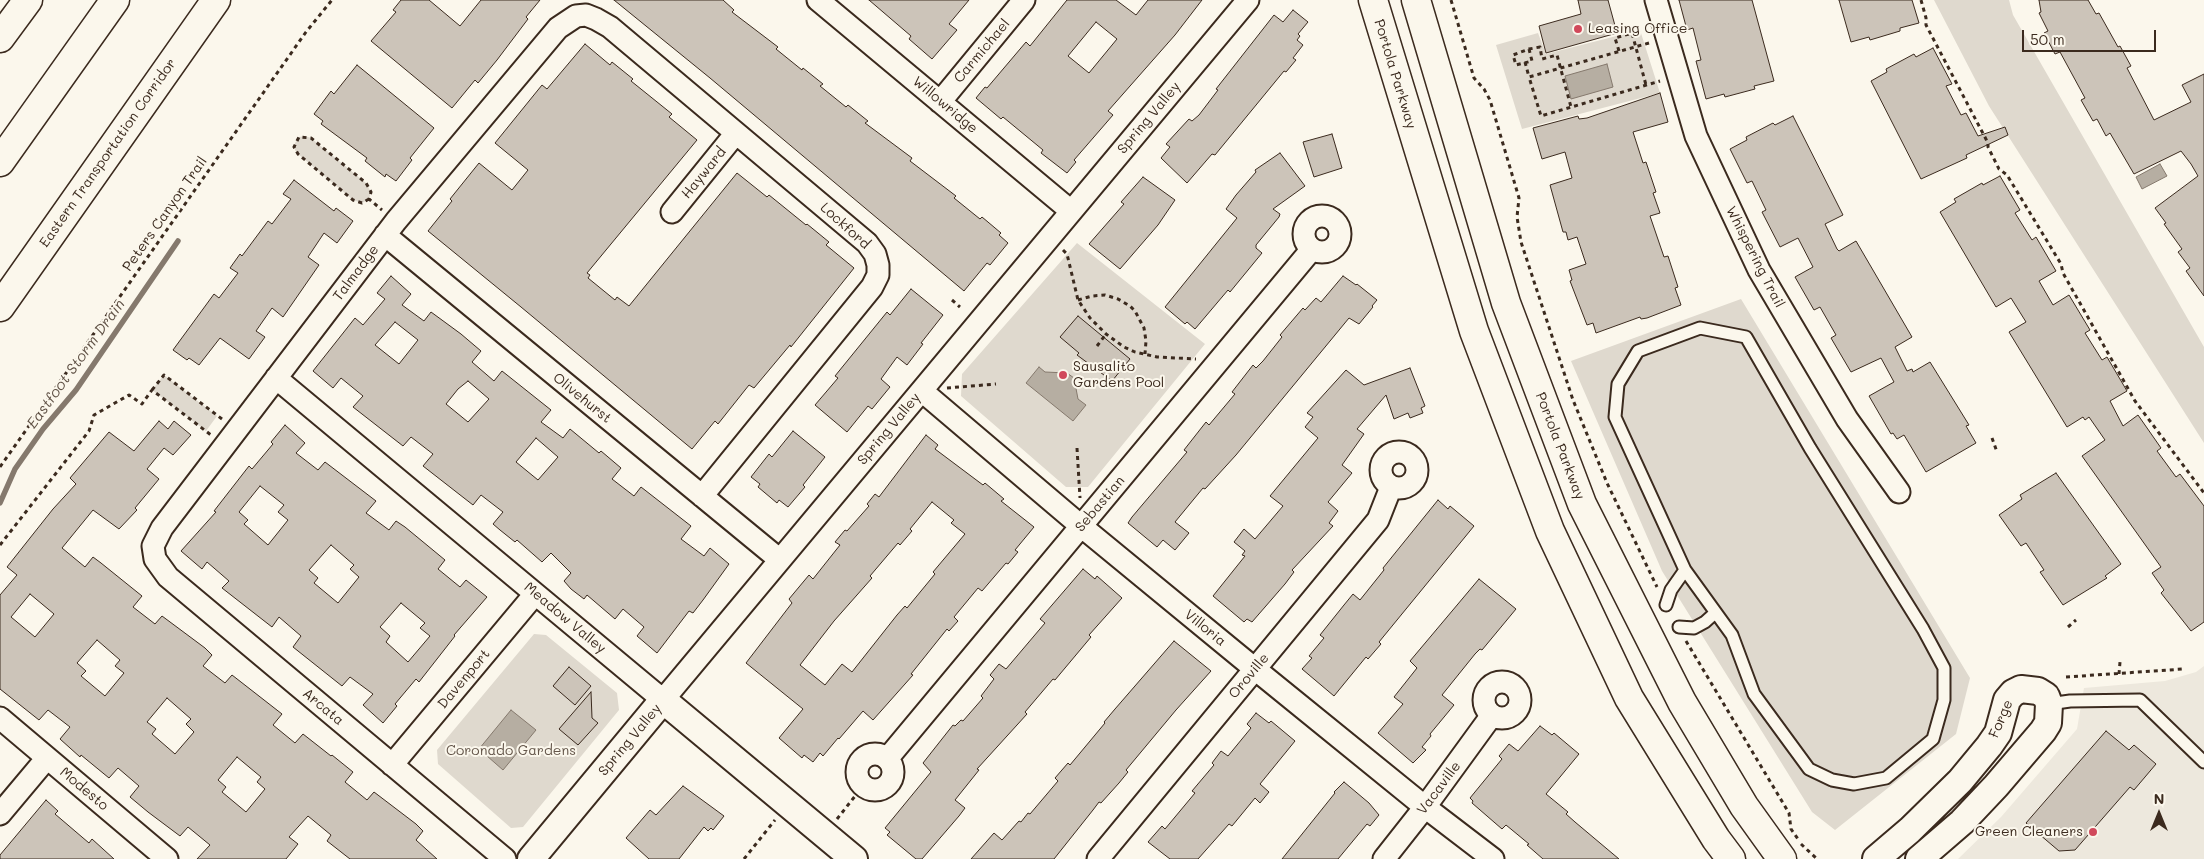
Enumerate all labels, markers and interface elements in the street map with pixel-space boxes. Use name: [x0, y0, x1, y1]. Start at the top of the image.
street label: Carmichael: [950, 16, 1014, 86]
street label: Portola Parkway: [1370, 17, 1420, 131]
scale bar: [2024, 20, 2158, 52]
place label: Leasing Office: [1588, 21, 1687, 37]
marker: Leasing Office: [1572, 23, 1584, 35]
text: 50 m: [2030, 29, 2065, 49]
street label: Eastern Transportation Corridor: [36, 55, 180, 251]
street label: Willowridge: [909, 73, 981, 137]
street label: Spring Valley: [1114, 79, 1184, 157]
street label: Hayward: [678, 144, 730, 202]
street label: Peters Canyon Trail: [119, 153, 211, 275]
street label: Lockford: [817, 199, 873, 253]
street label: Whispering Trail: [1722, 203, 1788, 311]
street label: Talmadge: [330, 242, 382, 304]
water label: Eastfoot Storm Drain: [23, 296, 129, 432]
place label: Sausalito Gardens Pool: [1073, 359, 1164, 392]
street label: Olivehurst: [549, 369, 615, 427]
marker: Sausalito Gardens Pool: [1057, 369, 1069, 381]
street label: Spring Valley: [854, 390, 924, 468]
street label: Portola Parkway: [1532, 390, 1588, 502]
street label: Sebastian: [1072, 473, 1128, 535]
street label: Meadow Valley: [521, 579, 609, 657]
street label: Villoria: [1181, 606, 1229, 650]
street label: Davenport: [434, 646, 494, 712]
street label: Oroville: [1225, 650, 1273, 702]
street label: Arcata: [299, 685, 347, 729]
street label: Forge: [1985, 697, 2017, 741]
street label: Spring Valley: [595, 701, 665, 779]
park label: Coronado Gardens: [446, 743, 576, 759]
street label: Vacaville: [1414, 758, 1464, 818]
street label: Modesto: [56, 764, 112, 814]
north arrow: [2134, 789, 2184, 839]
text: N: [2154, 789, 2164, 808]
place label: Green Cleaners: [1975, 824, 2083, 840]
marker: Green Cleaners: [2087, 826, 2099, 838]

